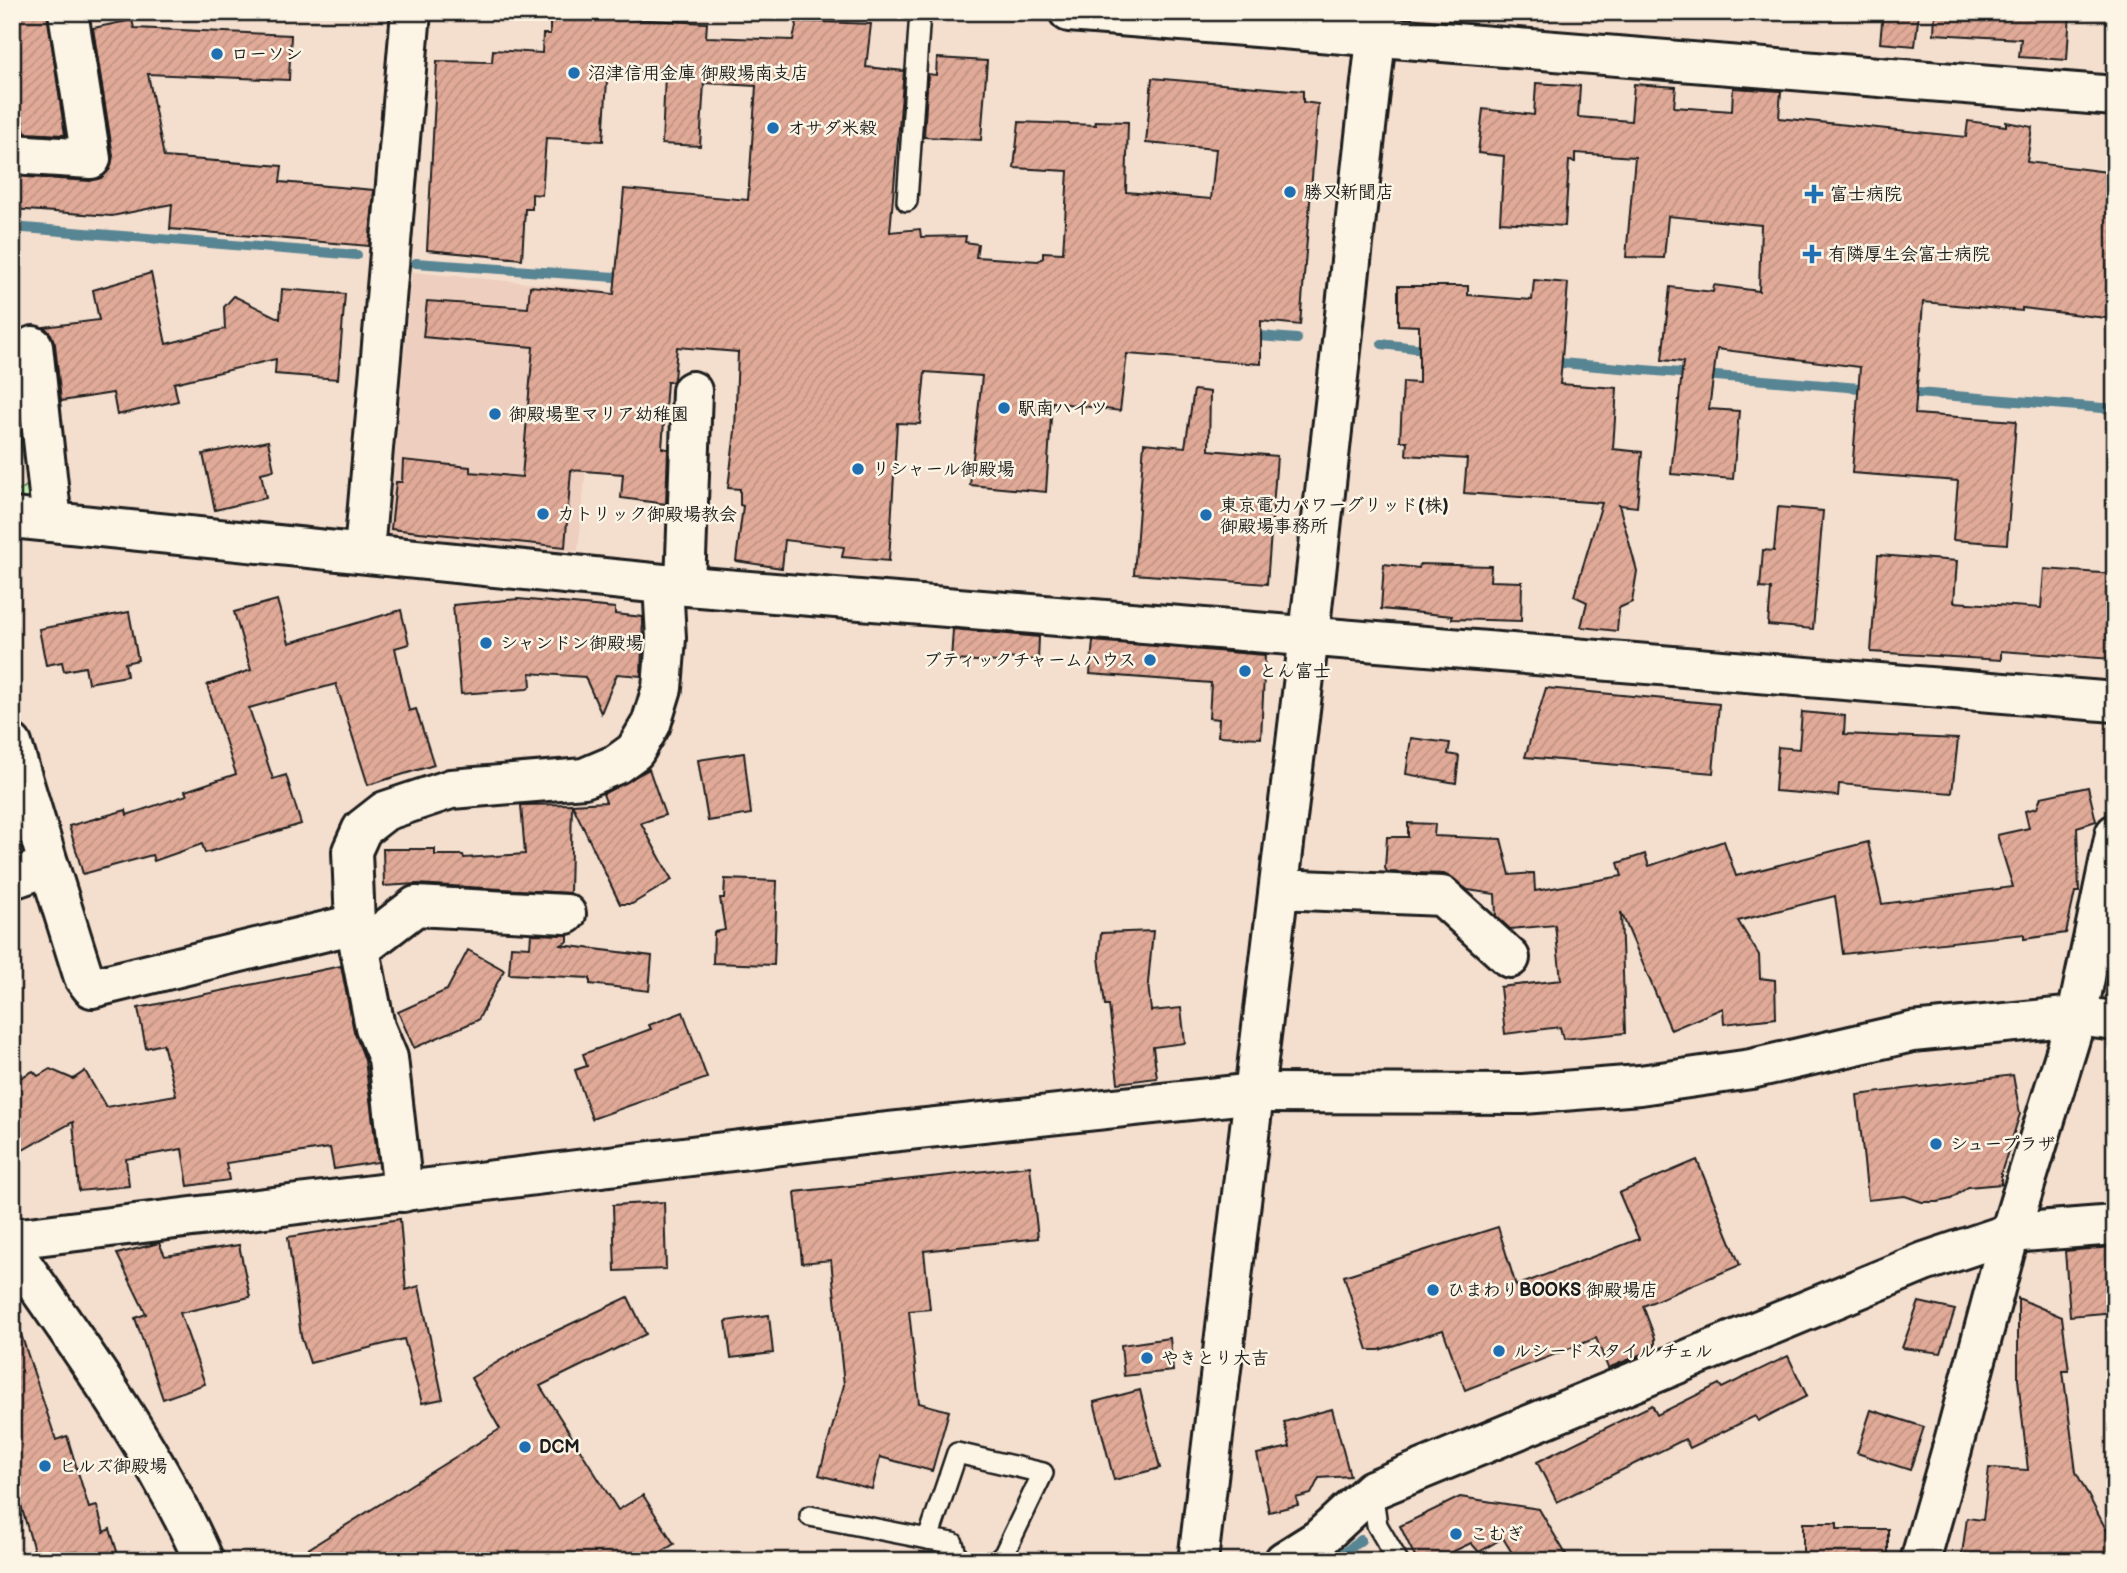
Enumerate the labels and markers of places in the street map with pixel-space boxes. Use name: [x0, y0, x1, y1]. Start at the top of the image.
place label: ローソン: [231, 44, 303, 65]
marker: ローソン: [209, 46, 225, 62]
place label: 沼津信用金庫 御殿場南支店: [588, 63, 809, 84]
marker: 沼津信用金庫 御殿場南支店: [566, 65, 582, 81]
place label: オサダ米穀: [787, 118, 877, 139]
marker: オサダ米穀: [765, 120, 781, 136]
place label: 勝又新聞店: [1304, 182, 1394, 203]
marker: 勝又新聞店: [1282, 184, 1298, 200]
marker: 富士病院: [1804, 184, 1824, 204]
place label: 富士病院: [1830, 184, 1902, 205]
marker: 有隣厚生会富士病院: [1802, 244, 1822, 264]
place label: 有隣厚生会富士病院: [1828, 244, 1990, 265]
place label: 駅南ハイツ: [1018, 398, 1108, 419]
marker: 駅南ハイツ: [996, 400, 1012, 416]
place label: 御殿場聖マリア幼稚園: [509, 404, 689, 425]
marker: 御殿場聖マリア幼稚園: [487, 406, 503, 422]
place label: リシャール御殿場: [872, 459, 1015, 480]
marker: リシャール御殿場: [850, 461, 866, 477]
place label: 東京電力パワーグリッド(株) 御殿場事務所: [1220, 495, 1449, 537]
place label: カトリック御殿場教会: [557, 504, 737, 525]
marker: カトリック御殿場教会: [535, 506, 551, 522]
marker: 東京電力パワーグリッド(株) 御殿場事務所: [1198, 507, 1214, 523]
place label: シャンドン御殿場: [500, 633, 643, 654]
marker: シャンドン御殿場: [478, 635, 494, 651]
place label: ブティックチャームハウス: [924, 650, 1136, 671]
marker: ブティックチャームハウス: [1142, 652, 1158, 668]
place label: とん富士: [1259, 661, 1331, 682]
marker: とん富士: [1237, 663, 1253, 679]
place label: シュープラザ: [1950, 1134, 2055, 1155]
marker: シュープラザ: [1928, 1136, 1944, 1152]
place label: ひまわりBOOKS 御殿場店: [1447, 1280, 1658, 1301]
marker: ひまわりBOOKS 御殿場店: [1425, 1282, 1441, 1298]
place label: ルシードスタイル チェル: [1513, 1341, 1713, 1362]
marker: ルシードスタイル チェル: [1491, 1343, 1507, 1359]
place label: やきとり大吉: [1161, 1348, 1269, 1369]
marker: やきとり大吉: [1139, 1350, 1155, 1366]
place label: DCM: [539, 1437, 580, 1458]
marker: DCM: [517, 1439, 533, 1455]
place label: ヒルズ御殿場: [59, 1456, 167, 1477]
marker: ヒルズ御殿場: [37, 1458, 53, 1474]
place label: こむぎ: [1470, 1524, 1524, 1545]
marker: こむぎ: [1448, 1526, 1464, 1542]

